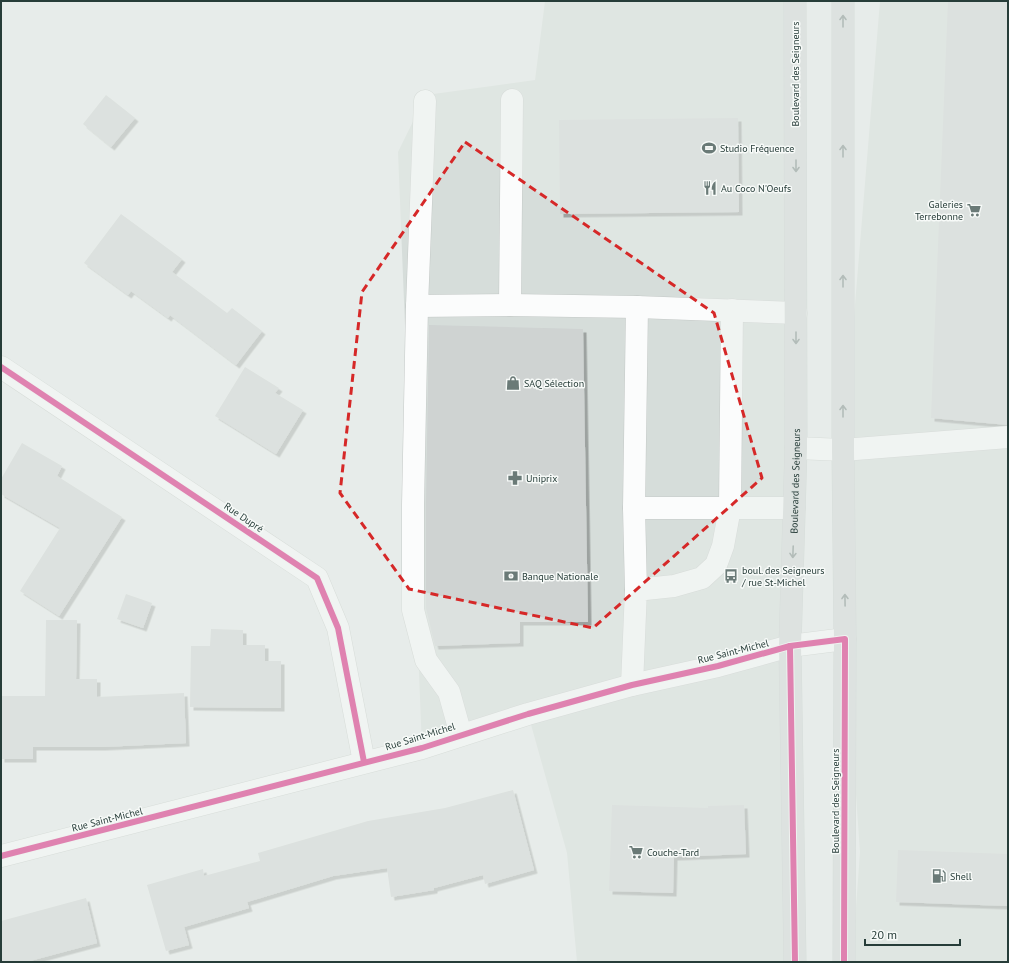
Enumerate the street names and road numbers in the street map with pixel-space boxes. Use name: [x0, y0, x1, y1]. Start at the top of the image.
street label: Boulevard des Seigneurs: [789, 22, 802, 126]
street label: Boulevard des Seigneurs: [787, 429, 803, 534]
street label: Rue Dupré: [222, 499, 266, 535]
street label: Rue Saint-Michel: [696, 636, 770, 667]
street label: Rue Saint-Michel: [384, 720, 457, 753]
street label: Boulevard des Seigneurs: [829, 749, 842, 853]
street label: Rue Saint-Michel: [70, 804, 144, 835]

